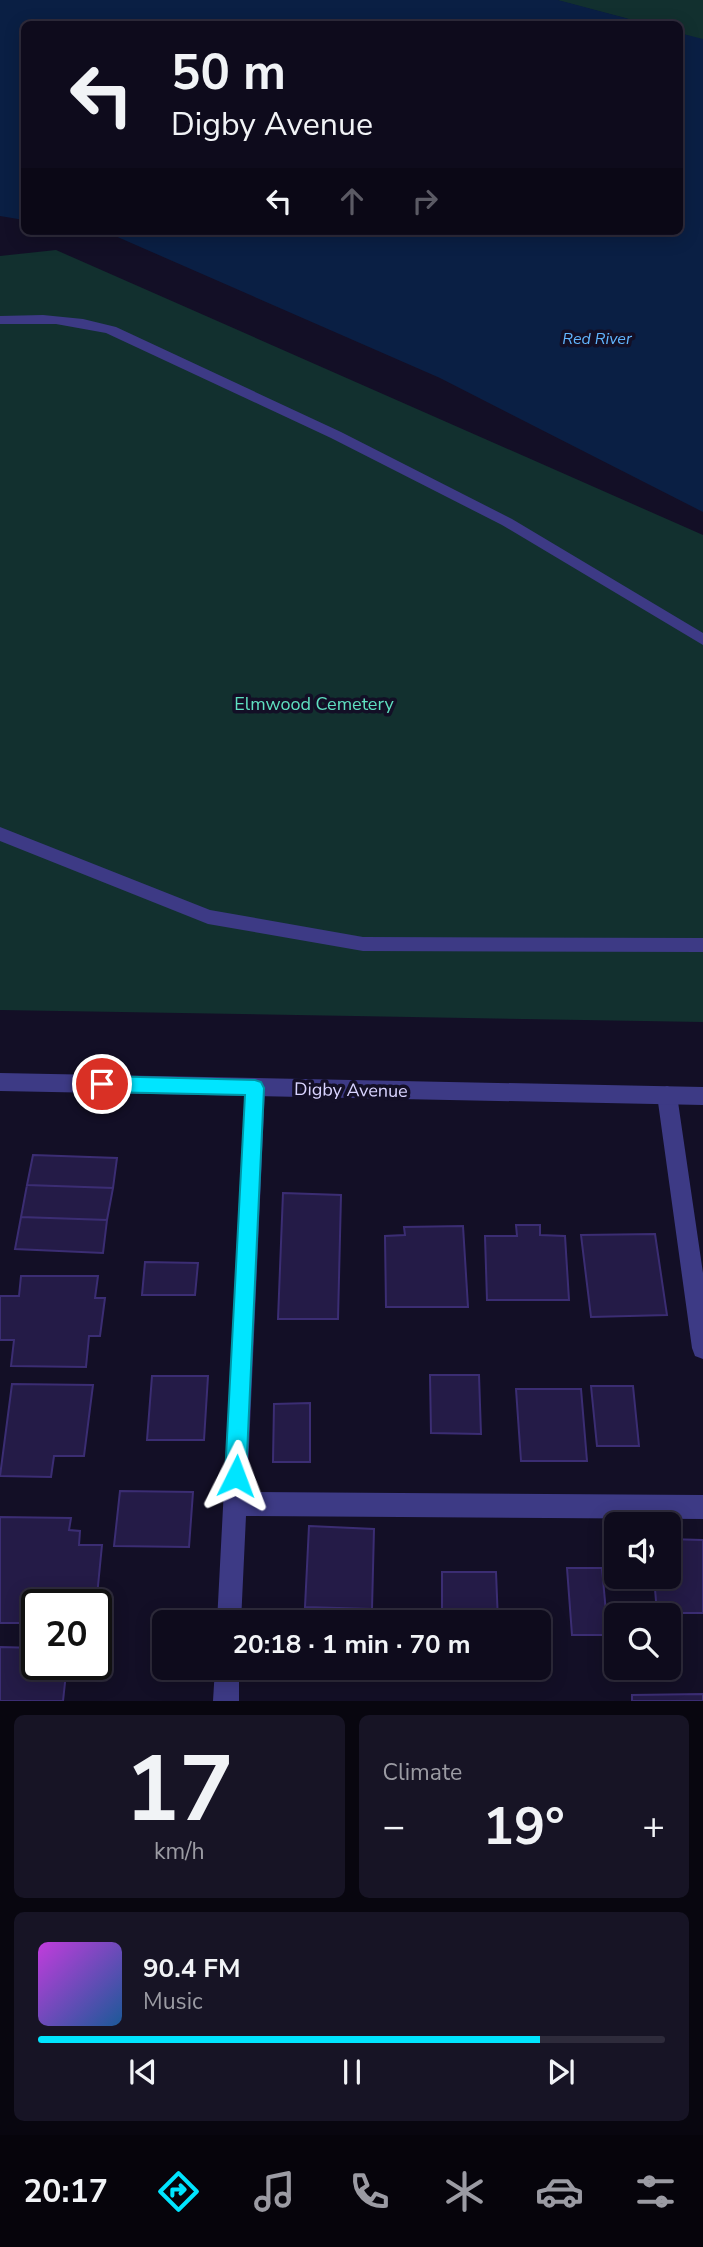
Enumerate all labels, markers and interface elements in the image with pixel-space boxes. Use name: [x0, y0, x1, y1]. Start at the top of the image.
text: 50 m: [171, 39, 286, 106]
icon: left: [56, 49, 147, 140]
text: Digby Avenue: [171, 103, 373, 146]
icon: left: [260, 182, 298, 220]
icon: ahead: [333, 182, 371, 220]
icon: right: [406, 182, 444, 220]
water label: Red River: [562, 328, 633, 350]
park label: Elmwood Cemetery: [234, 692, 394, 716]
pin: [72, 1054, 132, 1114]
icon: arrive: [83, 1065, 121, 1103]
street label: Digby Avenue: [294, 1077, 408, 1103]
position arrow: [199, 1439, 273, 1513]
map controls: [604, 1512, 681, 1680]
button: sound: [604, 1512, 681, 1589]
speed limit sign: 20: [21, 1589, 112, 1680]
button: search: [604, 1603, 681, 1680]
text: 20:18 · 1 min · 70 m: [232, 1627, 471, 1662]
text: 17: [125, 1728, 234, 1852]
text: Climate: [383, 1757, 462, 1788]
text: 19°: [483, 1791, 565, 1862]
text: −: [383, 1801, 405, 1852]
text: +: [642, 1801, 665, 1852]
text: km/h: [154, 1836, 205, 1867]
text: 90.4 FM: [143, 1951, 240, 1986]
text: Music: [143, 1986, 203, 2017]
icon: previous: [124, 2053, 162, 2091]
icon: pause: [333, 2053, 371, 2091]
icon: next: [542, 2053, 580, 2091]
icon: directions: [154, 2167, 203, 2216]
icon: music: [250, 2167, 299, 2216]
icon: phone: [345, 2167, 394, 2216]
icon: climate: [440, 2167, 489, 2216]
icon: car: [535, 2167, 584, 2216]
icon: filters: [631, 2167, 680, 2216]
text: 20:17: [23, 2170, 108, 2213]

